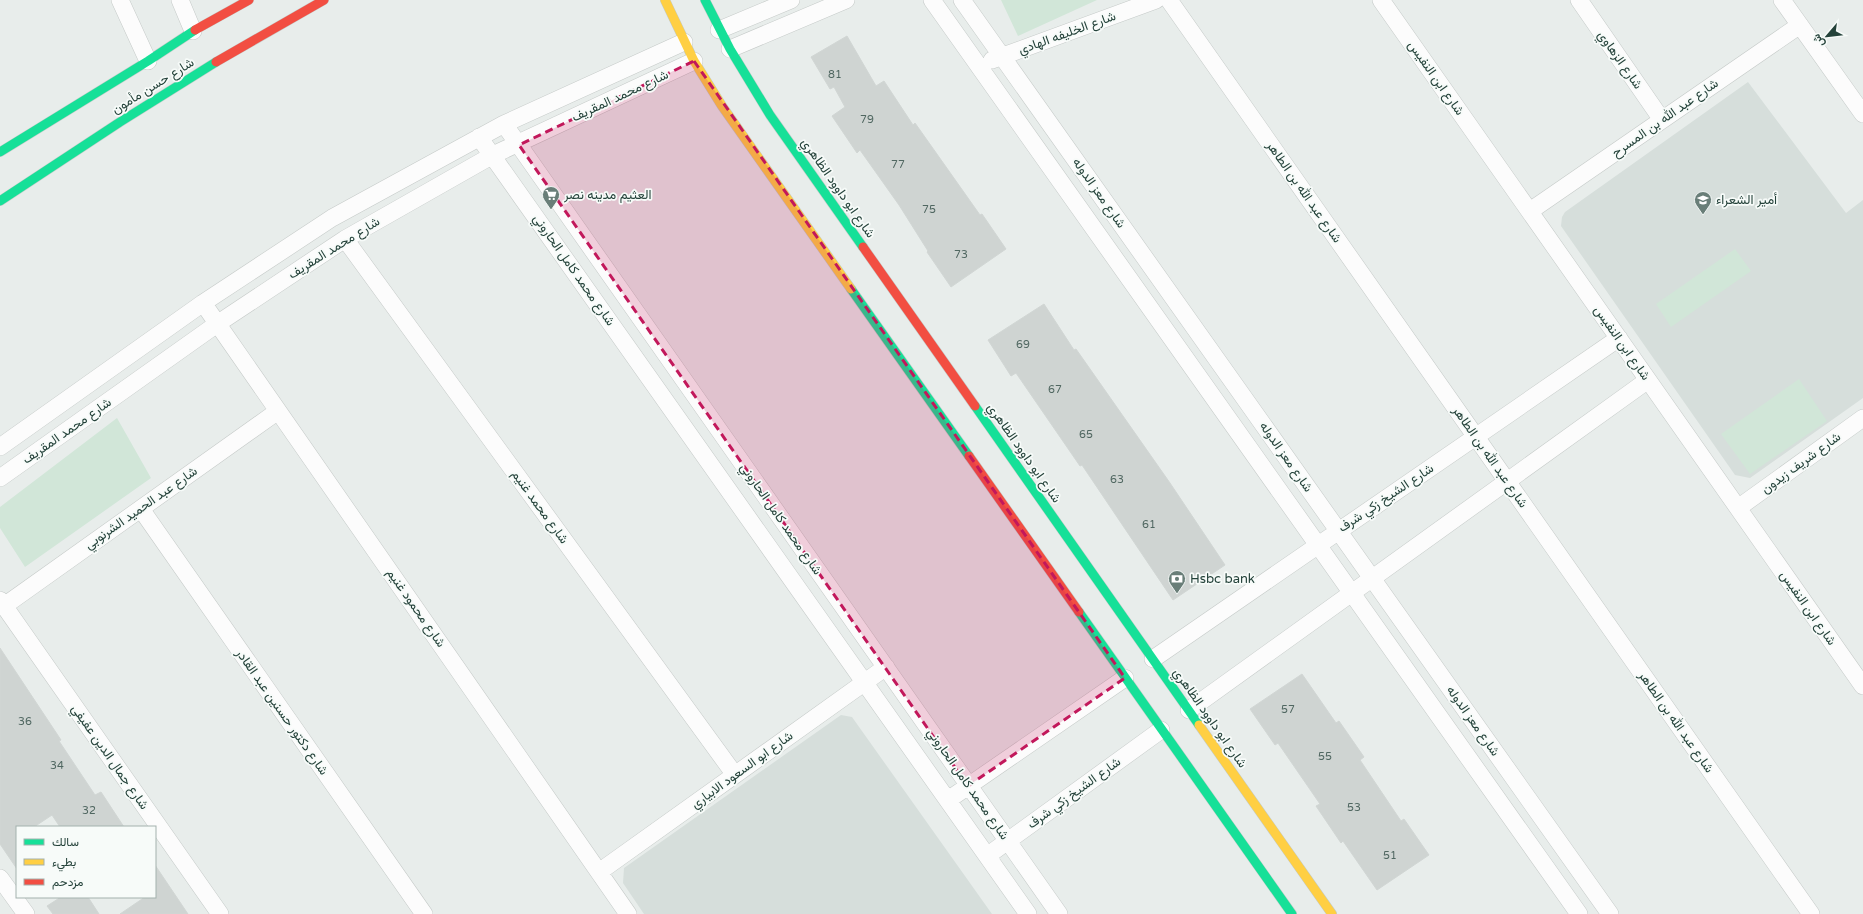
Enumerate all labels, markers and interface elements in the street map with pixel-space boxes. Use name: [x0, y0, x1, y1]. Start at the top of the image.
street label: شارع الخليفه الهادي: [1016, 8, 1119, 60]
north arrow: [1807, 16, 1847, 56]
street label: شارع الزهاوي: [1592, 28, 1646, 93]
text: ش: [1810, 32, 1827, 49]
street label: شارع ابن النفيس: [1404, 38, 1468, 119]
street label: شارع حسن مأمون: [109, 54, 198, 118]
street label: شارع محمد المقريف: [569, 67, 671, 126]
house number: 81: [828, 68, 842, 81]
street label: شارع عبد الله بن المسرح: [1609, 75, 1722, 162]
house number: 79: [860, 113, 874, 126]
street label: شارع ابو داوود الظاهري: [796, 135, 878, 242]
street label: شارع عبد الله بن الطاهر: [1262, 137, 1345, 246]
street label: شارع معز الدوله: [1068, 155, 1129, 232]
house number: 77: [891, 158, 905, 171]
supermarket icon: العثيم مدينه نصر: [541, 185, 561, 210]
place label: العثيم مدينه نصر: [563, 187, 652, 203]
school or university icon: أمير الشعراء: [1693, 190, 1713, 215]
place label: أمير الشعراء: [1716, 192, 1777, 208]
house number: 75: [922, 203, 936, 216]
street label: شارع محمد كامل الحاروني: [528, 211, 619, 330]
street label: شارع محمد المقريف: [285, 213, 383, 283]
house number: 73: [954, 248, 968, 261]
street label: شارع ابن النفيس: [1590, 303, 1654, 384]
house number: 69: [1016, 338, 1030, 351]
house number: 67: [1048, 383, 1062, 396]
street label: شارع محمد المقريف: [19, 394, 115, 468]
street label: شارع ابو داوود الظاهري: [982, 400, 1064, 507]
street label: شارع عبد الله بن الطاهر: [1448, 402, 1531, 511]
street label: شارع معز الدوله: [1255, 419, 1316, 496]
house number: 65: [1079, 428, 1093, 441]
street label: شارع شريف زيدون: [1758, 429, 1844, 498]
street label: شارع محمد كامل الحاروني: [735, 460, 826, 579]
street label: شارع الشيخ زكي شرف: [1335, 460, 1438, 537]
street label: شارع عبد الحميد الشرنوبي: [82, 463, 202, 555]
street label: شارع محمد غنيم: [507, 467, 572, 548]
house number: 63: [1110, 473, 1124, 486]
house number: 61: [1142, 518, 1156, 531]
street label: شارع محمود غنيم: [382, 566, 449, 651]
street label: شارع ابن النفيس: [1776, 568, 1840, 649]
bank icon: Hsbc bank: [1167, 569, 1187, 594]
place label: Hsbc bank: [1190, 571, 1255, 587]
street label: شارع دكتور حسنين عبد القادر: [231, 645, 332, 779]
street label: شارع ابو داوود الظاهري: [1168, 665, 1250, 772]
street label: شارع عبد الله بن الطاهر: [1634, 667, 1717, 776]
street label: شارع معز الدوله: [1442, 683, 1503, 760]
street label: شارع جمال الدين عفيفي: [66, 701, 152, 814]
house number: 57: [1281, 703, 1295, 716]
house number: 36: [18, 715, 32, 728]
street label: شارع محمد كامل الحاروني: [922, 725, 1013, 844]
street label: شارع ابو السعود الابياري: [688, 728, 797, 814]
house number: 55: [1318, 750, 1332, 763]
street label: شارع الشيخ زكي شرف: [1024, 754, 1125, 834]
house number: 34: [50, 759, 64, 772]
house number: 53: [1347, 801, 1361, 814]
house number: 32: [82, 804, 96, 817]
legend: [16, 826, 156, 898]
text: سالك: [52, 835, 79, 849]
house number: 51: [1383, 849, 1397, 862]
text: بطيء: [52, 855, 76, 872]
text: مزدحم: [52, 875, 83, 890]

